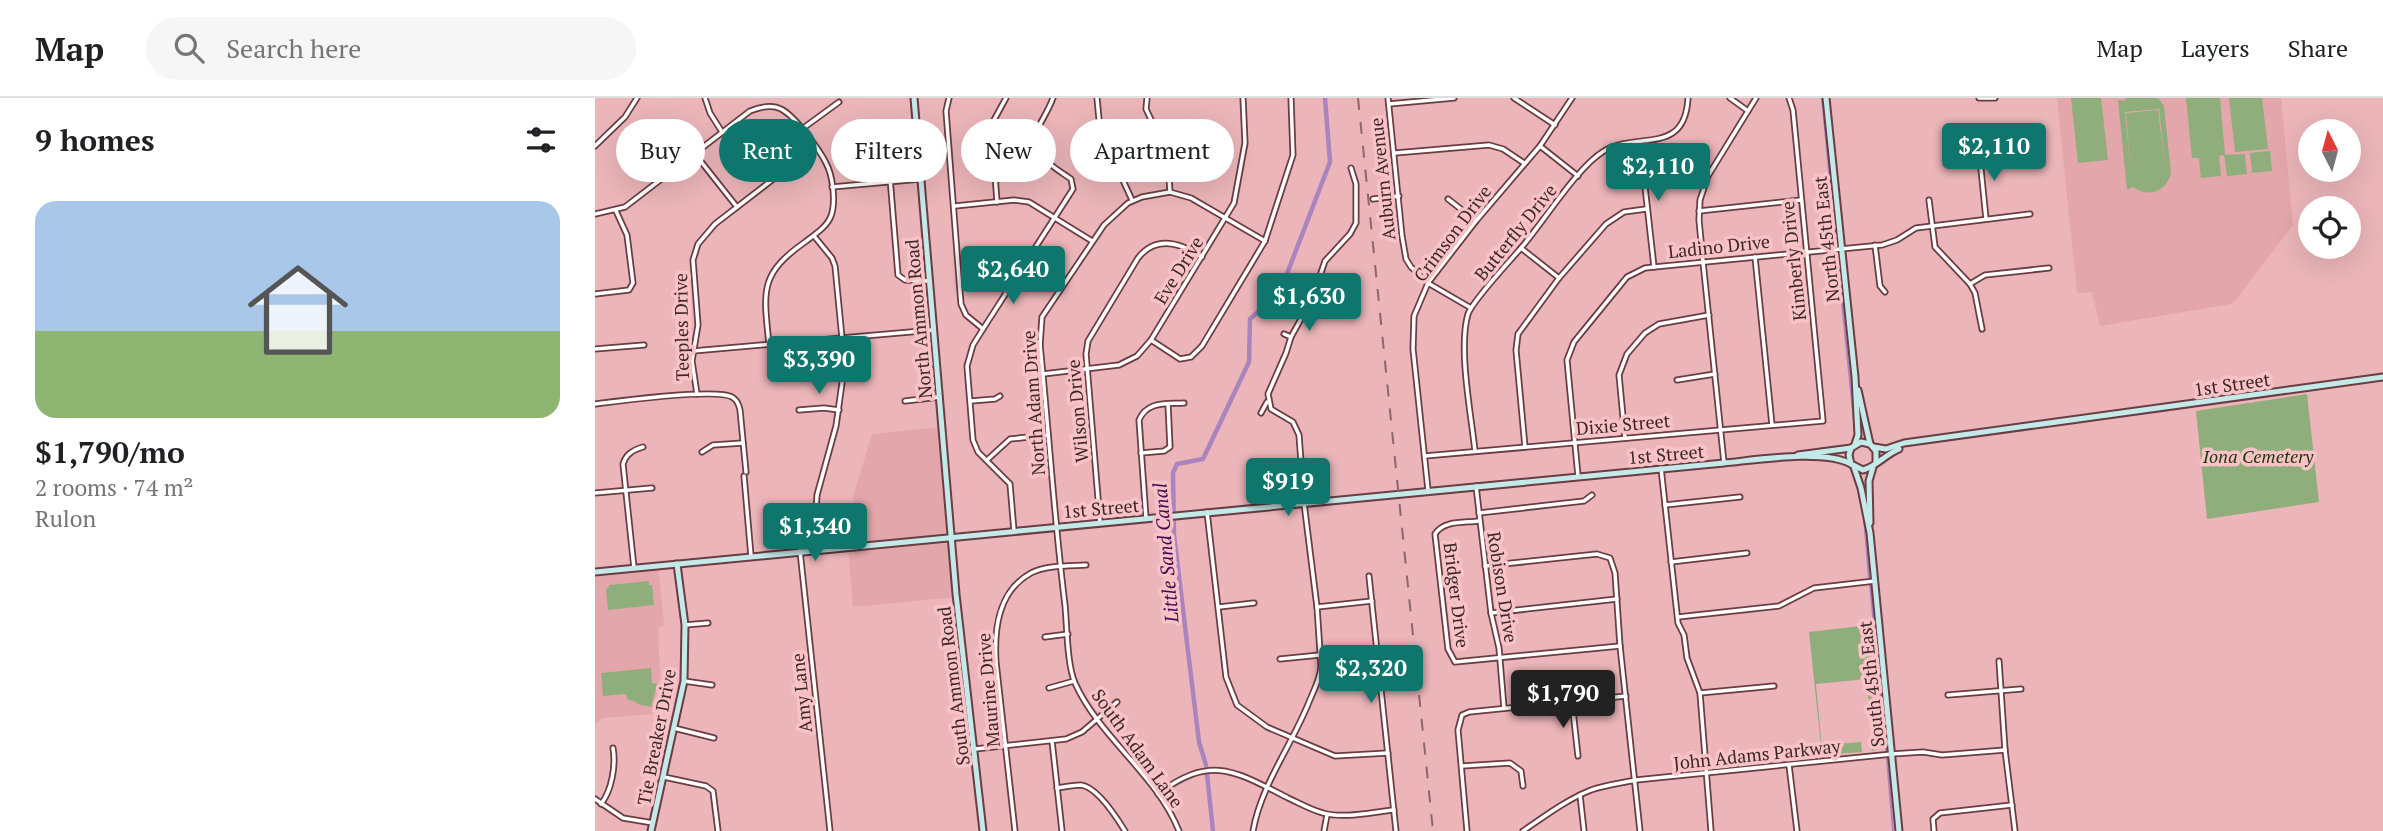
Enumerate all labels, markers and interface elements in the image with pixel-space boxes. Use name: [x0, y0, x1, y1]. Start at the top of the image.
search box: [146, 17, 636, 80]
text: Map: [35, 27, 104, 70]
icon: search: [170, 29, 208, 67]
text: Search here: [226, 31, 361, 65]
text: Map: [2096, 32, 2143, 64]
text: Layers: [2181, 32, 2250, 64]
text: Share: [2288, 32, 2348, 64]
street label: Auburn Avenue: [1364, 116, 1400, 242]
chip: Buy: [616, 119, 705, 182]
chip: Rent: [719, 119, 817, 182]
chip: Filters: [831, 119, 947, 182]
chip: New: [961, 119, 1056, 182]
chip: Apartment: [1070, 119, 1234, 182]
north arrow: [2298, 119, 2361, 182]
map controls: [2298, 119, 2361, 259]
text: 9 homes: [35, 120, 154, 160]
icon: filters: [522, 121, 560, 159]
pin: $2,110: [1937, 123, 2051, 183]
text: $2,110: [1958, 130, 2030, 161]
pin: $2,110: [1601, 144, 1715, 203]
text: $2,110: [1622, 150, 1694, 181]
street label: North 45th East: [1807, 175, 1845, 303]
street label: Butterfly Drive: [1469, 179, 1561, 285]
street label: Crimson Drive: [1408, 180, 1496, 286]
button: locate: [2298, 196, 2361, 259]
street label: Kimberly Drive: [1775, 200, 1811, 322]
street label: Ladino Drive: [1667, 229, 1771, 263]
street label: Eve Drive: [1148, 232, 1208, 308]
street label: North Ammon Road: [899, 238, 937, 400]
pin: $2,640: [956, 246, 1070, 306]
icon: home: [235, 247, 361, 373]
text: $2,640: [977, 253, 1049, 284]
street label: Teeples Drive: [668, 273, 694, 381]
pin: $1,630: [1252, 274, 1366, 333]
text: $1,630: [1273, 280, 1345, 311]
street label: North Adam Drive: [1016, 330, 1050, 476]
pin: $3,390: [762, 336, 876, 396]
text: $3,390: [783, 343, 855, 374]
street label: Wilson Drive: [1061, 358, 1093, 464]
street label: 1st Street: [2192, 367, 2272, 401]
street label: Dixie Street: [1575, 408, 1671, 440]
text: $1,790/mo: [35, 432, 185, 472]
street label: 1st Street: [1627, 439, 1705, 469]
park label: Iona Cemetery: [2202, 444, 2314, 468]
pin: $919: [1247, 458, 1329, 518]
text: $919: [1262, 465, 1314, 496]
text: 2 rooms · 74 m²: [35, 472, 194, 503]
water label: Little Sand Canal: [1146, 481, 1184, 625]
street label: 1st Street: [1062, 493, 1140, 523]
text: Rulon: [35, 503, 96, 534]
pin: $1,340: [758, 504, 872, 563]
text: $1,340: [779, 510, 851, 541]
street label: Robison Drive: [1482, 530, 1524, 644]
street label: Bridger Drive: [1439, 541, 1475, 649]
street label: South Ammon Road: [931, 605, 975, 767]
street label: South 45th East: [1852, 620, 1890, 748]
street label: Maurine Drive: [971, 632, 1005, 748]
pin: $2,320: [1314, 646, 1428, 705]
street label: Amy Lane: [785, 652, 817, 734]
text: $2,320: [1335, 652, 1407, 683]
street label: Tie Breaker Drive: [631, 667, 681, 807]
pin: $1,790: [1506, 670, 1620, 730]
text: $1,790: [1527, 677, 1599, 708]
street label: South Adam Lane: [1087, 684, 1189, 812]
street label: John Adams Parkway: [1672, 733, 1843, 775]

